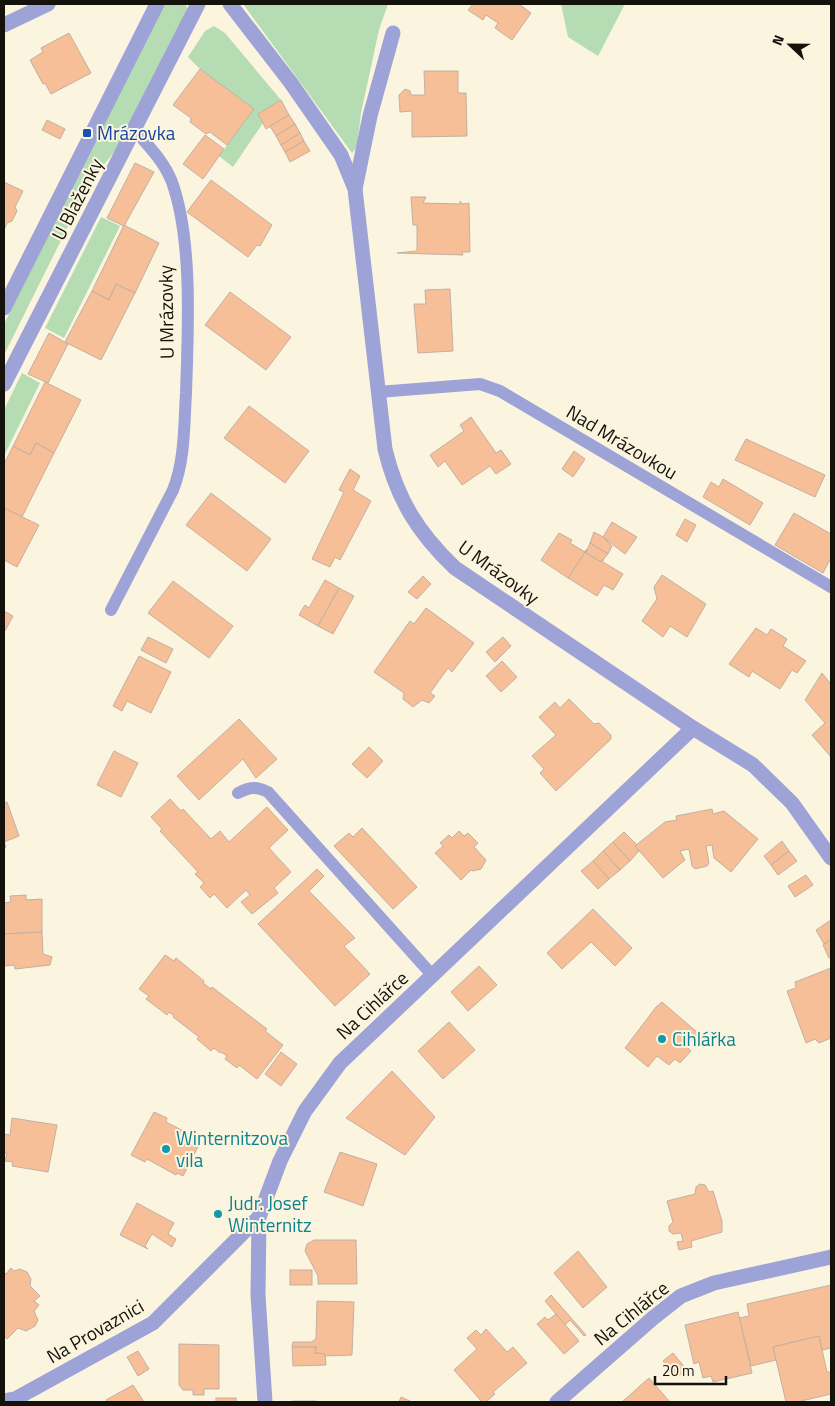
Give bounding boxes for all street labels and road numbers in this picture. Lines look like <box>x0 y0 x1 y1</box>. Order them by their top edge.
street label: U Blaženky <box>43 153 110 245</box>
street label: U Mrázovky <box>150 265 181 359</box>
street label: Nad Mrázovkou <box>561 397 683 486</box>
street label: U Mrázovky <box>453 532 546 611</box>
street label: Na Cihlářce <box>329 964 414 1046</box>
street label: Na Cihlářce <box>587 1273 675 1352</box>
street label: Na Provaznici <box>41 1291 149 1370</box>

